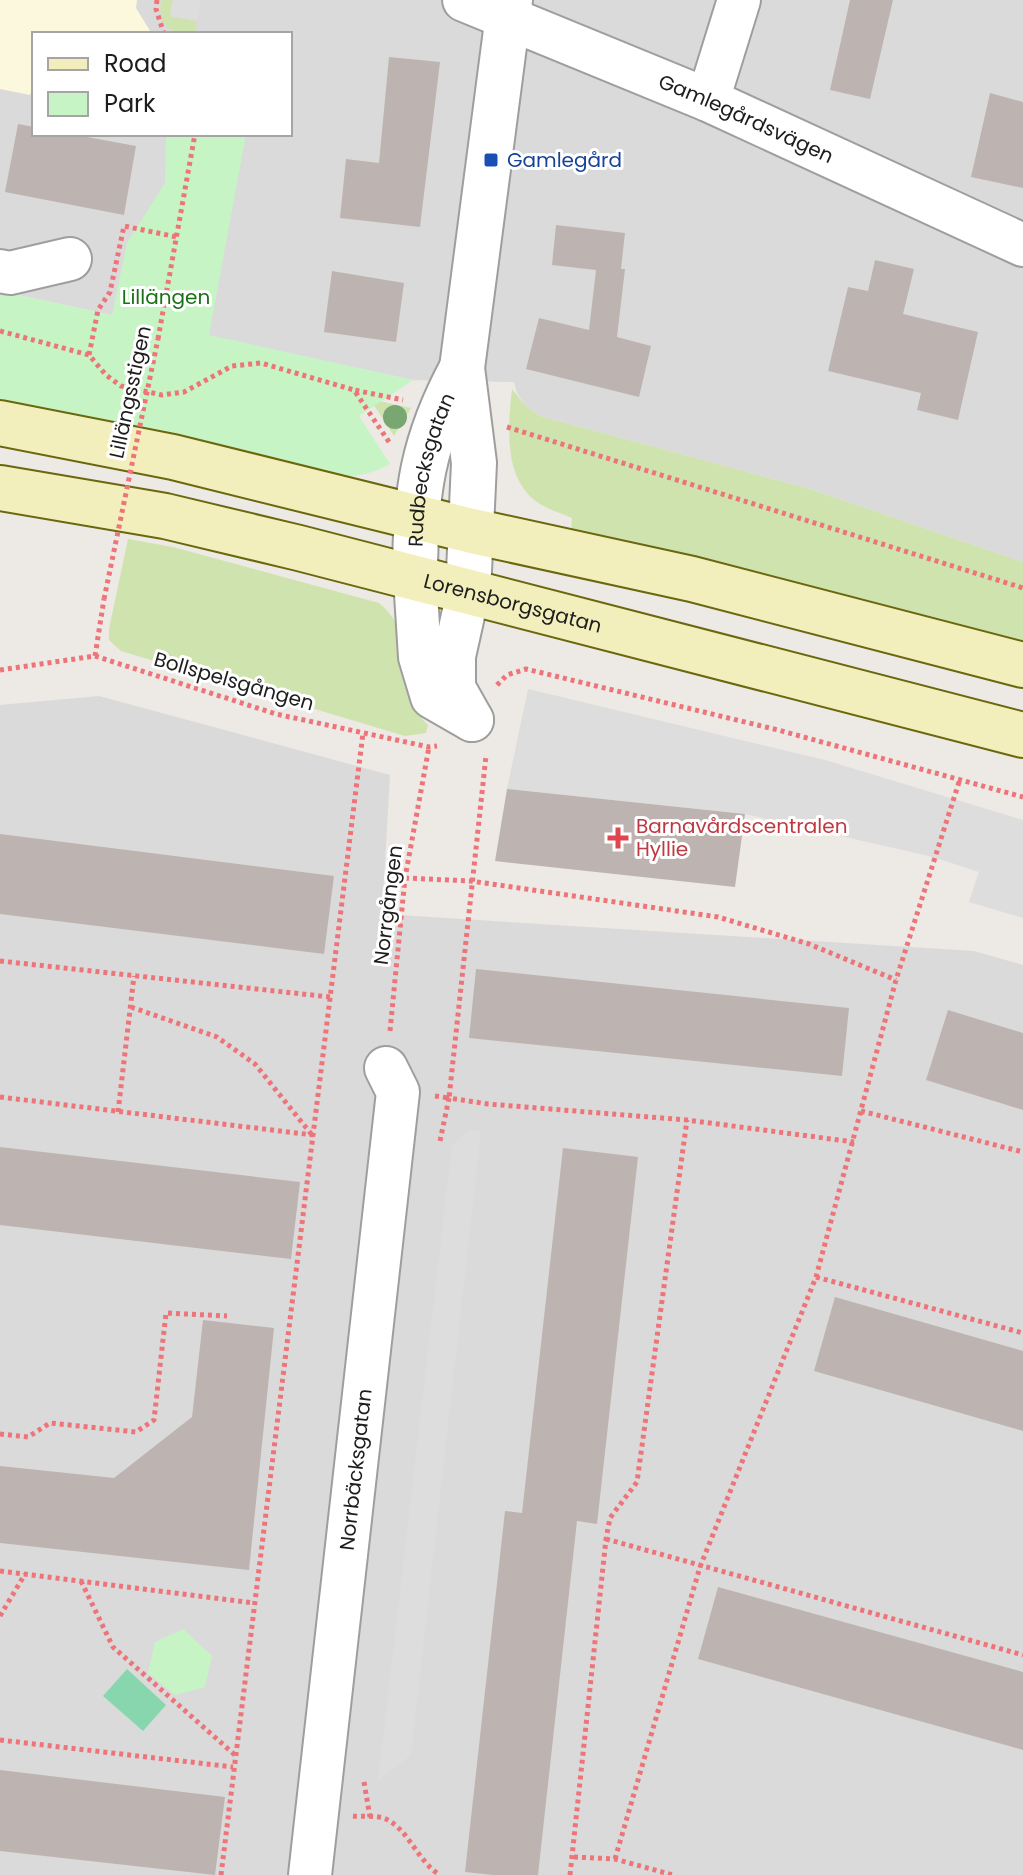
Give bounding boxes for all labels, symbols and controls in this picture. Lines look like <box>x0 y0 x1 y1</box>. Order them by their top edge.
legend <box>32 32 292 136</box>
text: Road <box>104 47 166 80</box>
street label: Gamlegårdsvägen <box>654 67 838 170</box>
text: Park <box>104 87 156 120</box>
place label: Gamlegård <box>507 146 622 174</box>
marker: Gamlegård <box>482 151 500 169</box>
park label: Lillängen <box>122 283 210 311</box>
street label: Lillängsstigen <box>102 323 158 461</box>
street label: Rudbecksgatan <box>401 388 462 547</box>
street label: Lorensborgsgatan <box>421 567 605 640</box>
street label: Bollspelsgången <box>151 645 317 717</box>
place label: Barnavårdscentralen Hyllie <box>636 812 847 863</box>
marker: Barnavårdscentralen Hyllie <box>607 827 629 849</box>
street label: Norrgången <box>367 844 409 966</box>
street label: Norrbäcksgatan <box>333 1387 379 1552</box>

